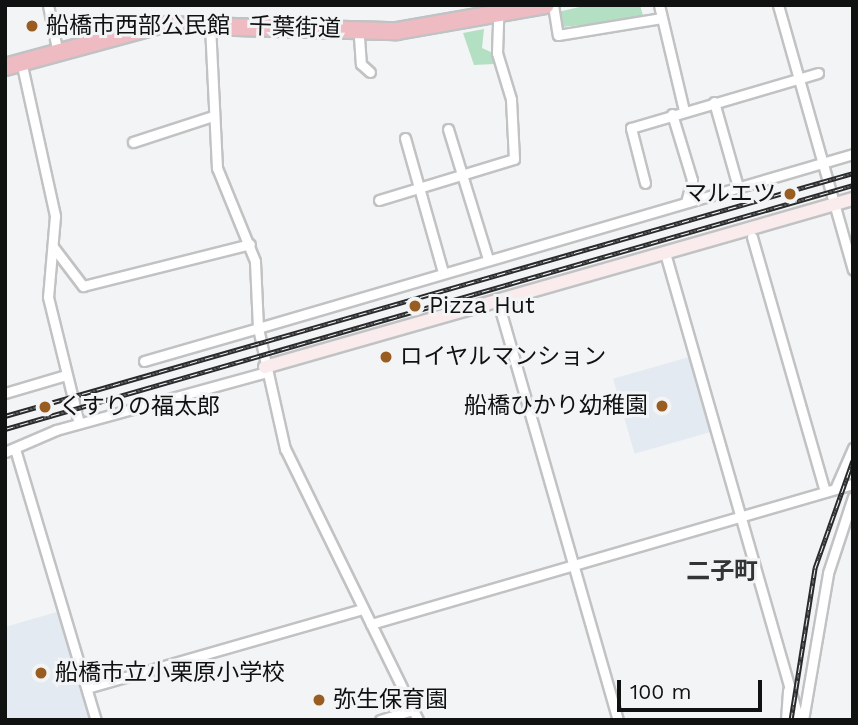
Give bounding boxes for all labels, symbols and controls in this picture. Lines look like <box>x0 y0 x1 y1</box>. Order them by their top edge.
place label: 船橋市西部公民館 <box>46 12 230 40</box>
street label: 千葉街道 <box>249 13 341 43</box>
marker: 船橋市西部公民館 <box>24 18 40 34</box>
place label: マルエツ <box>684 180 776 208</box>
marker: マルエツ <box>782 186 798 202</box>
place label: Pizza Hut <box>429 292 535 320</box>
marker: Pizza Hut <box>407 298 423 314</box>
place label: ロイヤルマンション <box>400 343 607 371</box>
marker: ロイヤルマンション <box>378 349 394 365</box>
place label: 船橋ひかり幼稚園 <box>464 392 648 420</box>
place label: くすりの福太郎 <box>59 393 220 421</box>
marker: 船橋ひかり幼稚園 <box>654 398 670 414</box>
marker: くすりの福太郎 <box>37 399 53 415</box>
district label: 二子町 <box>686 558 758 586</box>
place label: 船橋市立小栗原小学校 <box>55 659 285 687</box>
marker: 船橋市立小栗原小学校 <box>33 665 49 681</box>
scale bar <box>620 666 765 710</box>
text: 100 m <box>630 679 692 704</box>
place label: 弥生保育園 <box>333 686 448 714</box>
marker: 弥生保育園 <box>311 692 327 708</box>

